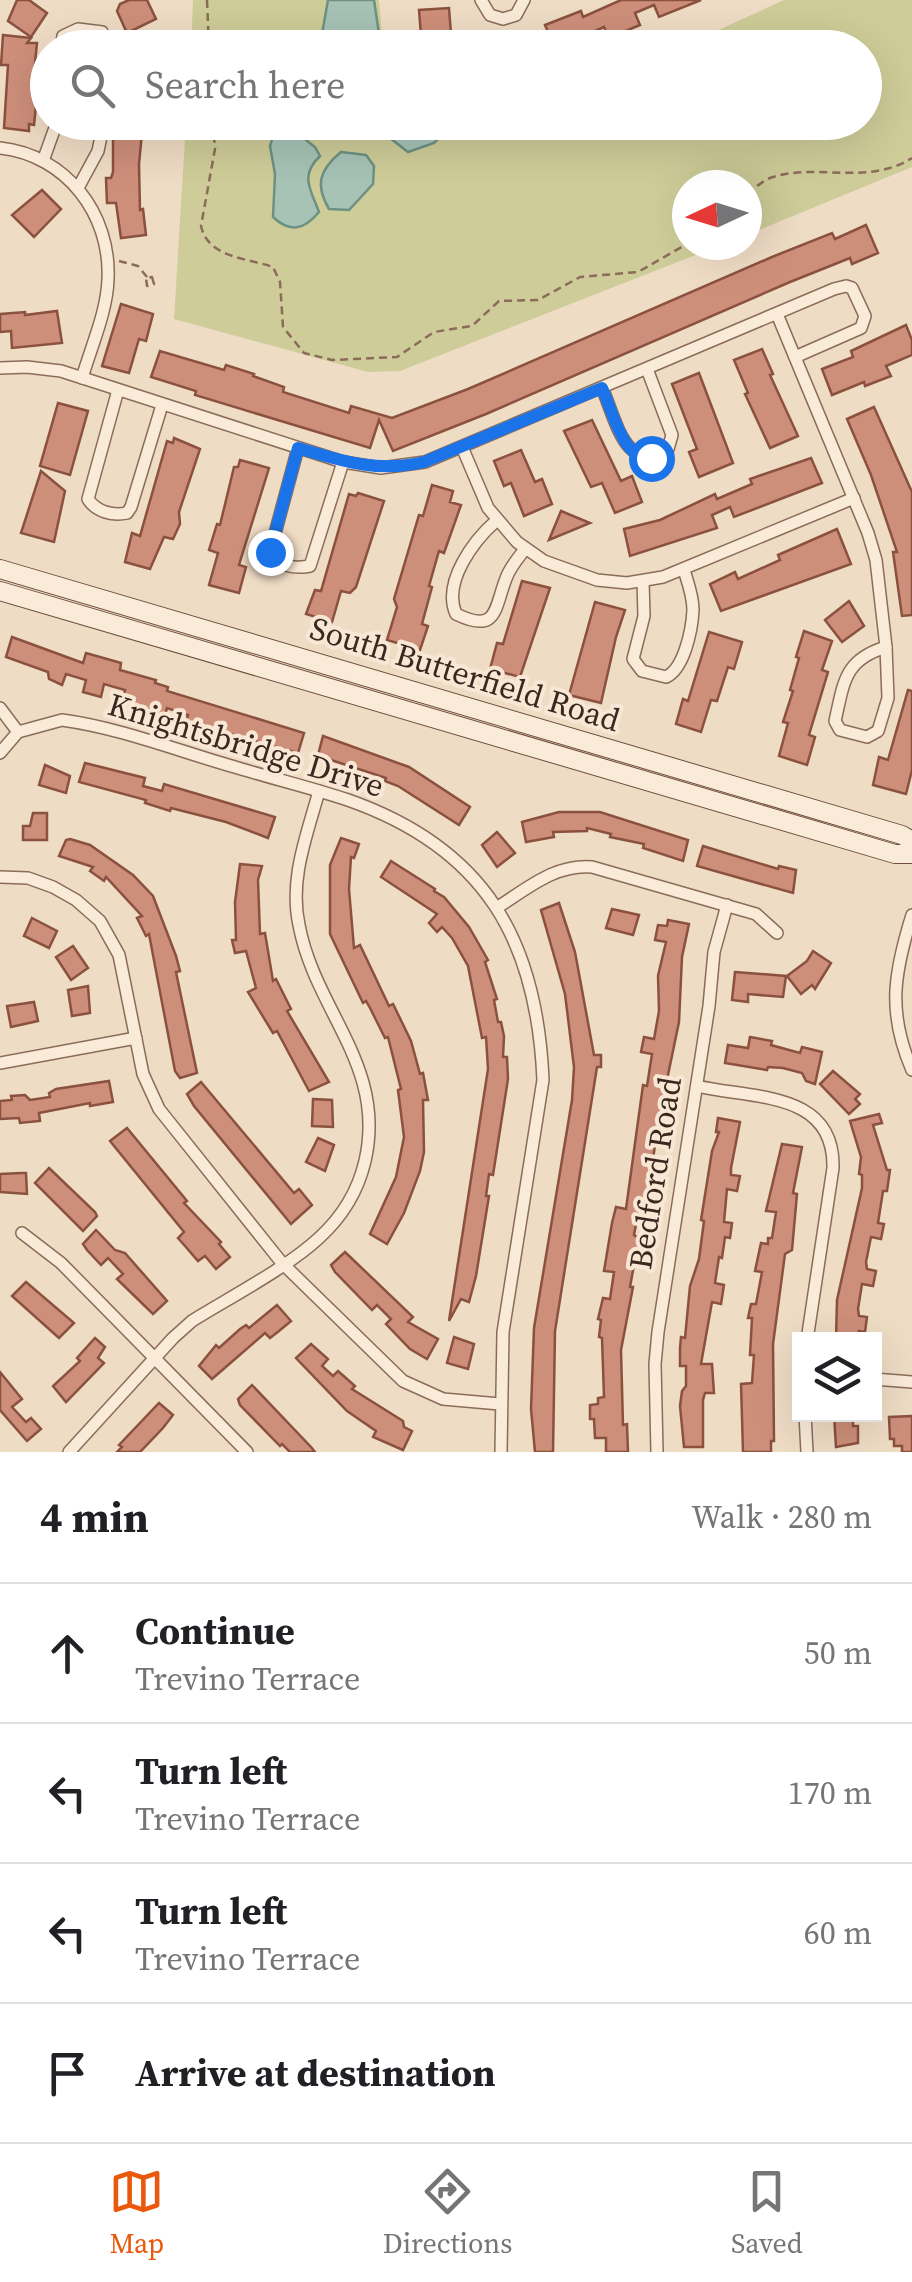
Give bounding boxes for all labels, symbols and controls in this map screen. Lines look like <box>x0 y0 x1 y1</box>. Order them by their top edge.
search box <box>30 30 882 140</box>
icon: search <box>65 58 120 113</box>
text: Search here <box>145 59 345 111</box>
north arrow <box>672 170 762 260</box>
route start <box>629 436 675 482</box>
route end <box>248 530 294 576</box>
street label: South Butterfield Road <box>305 606 625 742</box>
street label: Knightsbridge Drive <box>103 682 389 808</box>
street label: Bedford Road <box>618 1074 692 1272</box>
map controls <box>792 1332 882 1422</box>
button: layers <box>792 1332 882 1422</box>
text: 4 min <box>40 1488 149 1546</box>
text: Walk · 280 m <box>691 1495 872 1539</box>
text: Continue <box>135 1605 295 1657</box>
icon: ahead <box>40 1626 95 1681</box>
text: 50 m <box>804 1631 872 1675</box>
text: Trevino Terrace <box>135 1657 360 1701</box>
text: Turn left <box>135 1745 287 1797</box>
icon: left <box>40 1766 95 1821</box>
text: 170 m <box>788 1771 872 1815</box>
text: Trevino Terrace <box>135 1797 360 1841</box>
text: Turn left <box>135 1885 287 1937</box>
icon: left <box>40 1906 95 1961</box>
text: 60 m <box>804 1911 872 1955</box>
text: Trevino Terrace <box>135 1937 360 1981</box>
icon: arrive <box>40 2046 95 2101</box>
text: Arrive at destination <box>135 2047 496 2099</box>
tab: Map <box>109 2164 164 2262</box>
tab: Directions <box>383 2164 512 2262</box>
tab: Saved <box>731 2164 803 2262</box>

